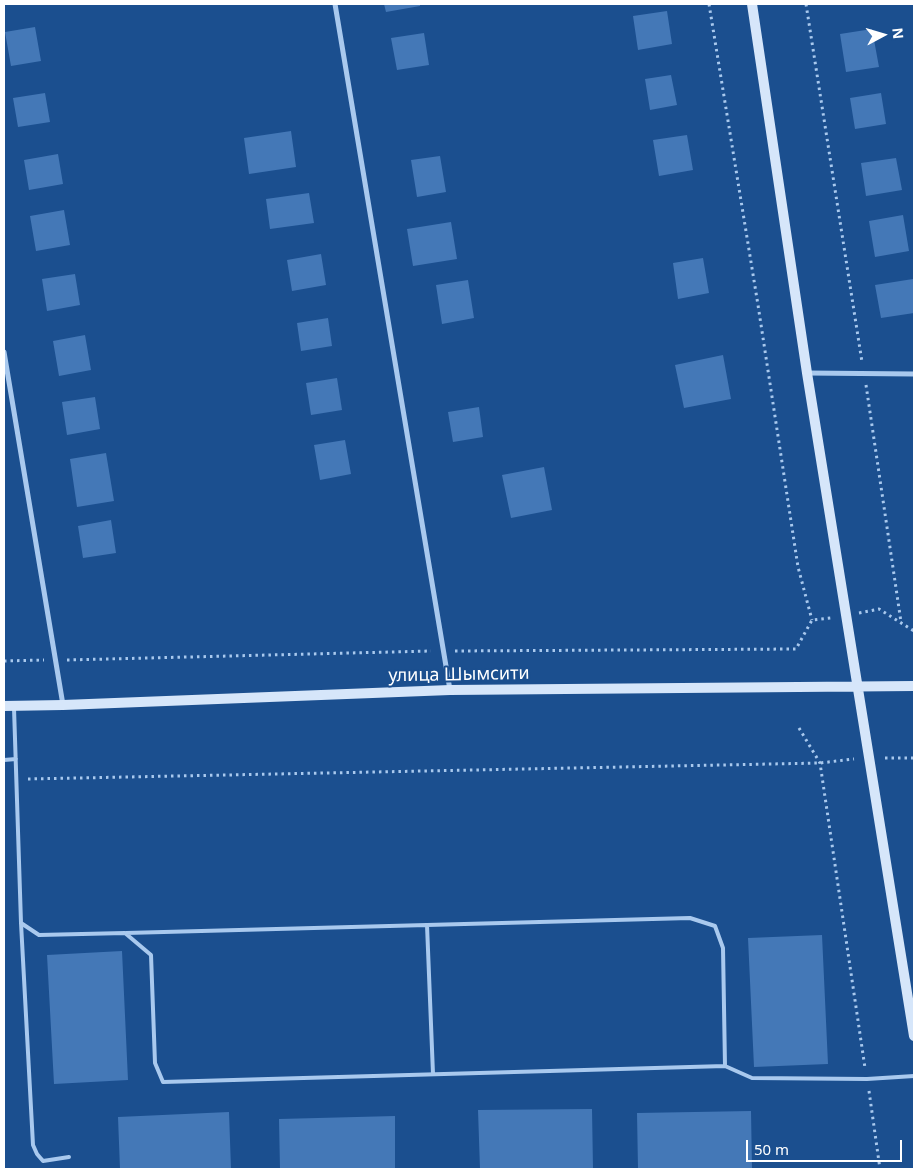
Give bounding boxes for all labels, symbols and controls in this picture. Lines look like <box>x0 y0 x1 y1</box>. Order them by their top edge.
north arrow <box>858 10 908 60</box>
text: N <box>888 27 908 40</box>
street label: улица Шымсити <box>388 663 530 687</box>
scale bar <box>748 1130 904 1162</box>
text: 50 m <box>754 1139 789 1159</box>

